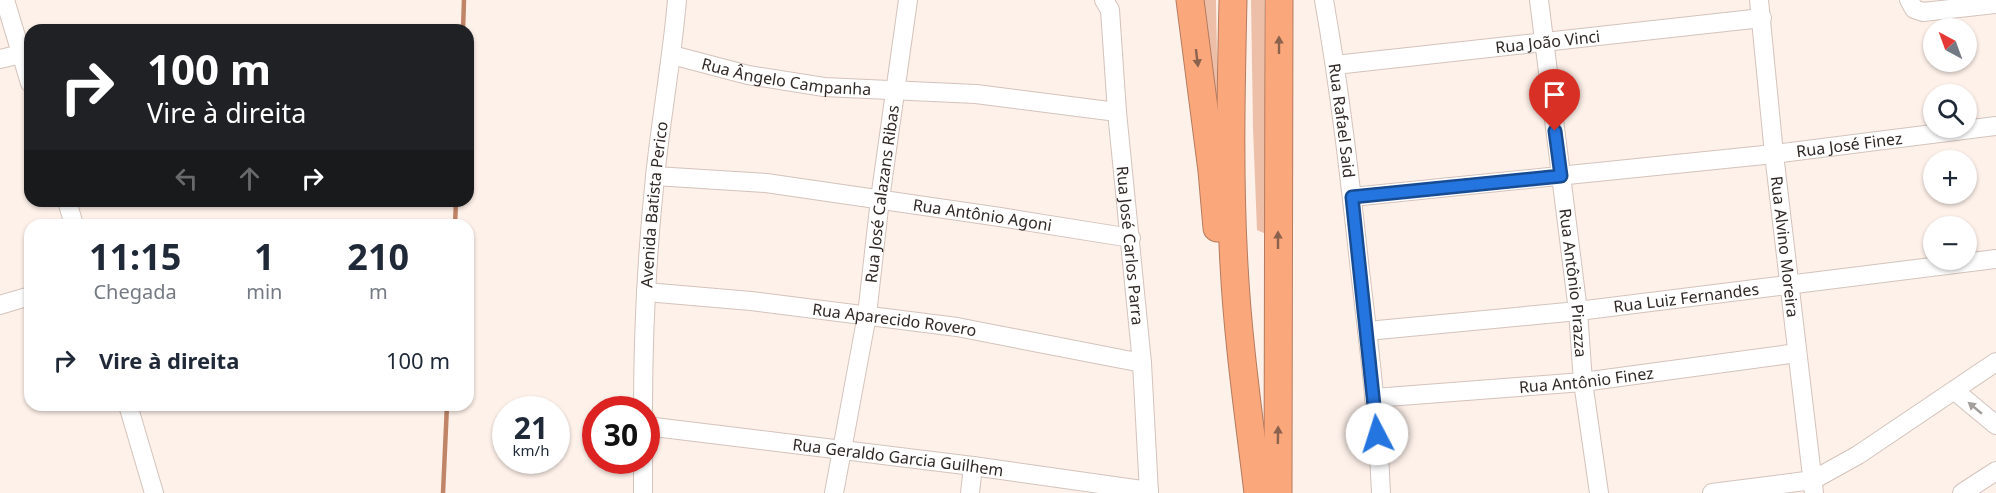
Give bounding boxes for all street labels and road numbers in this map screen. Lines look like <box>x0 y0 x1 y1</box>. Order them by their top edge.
street label: Rua João Vinci <box>1494 25 1601 58</box>
street label: Rua Ângelo Campanha <box>699 52 872 100</box>
street label: Rua Rafael Said <box>1323 62 1360 179</box>
street label: Rua José Calazans Ribas <box>860 104 904 284</box>
street label: Avenida Batista Perico <box>635 120 673 288</box>
street label: Rua José Finez <box>1795 127 1904 162</box>
street label: Rua José Carlos Parra <box>1111 165 1149 326</box>
street label: Rua Alvino Moreira <box>1766 175 1804 319</box>
street label: Rua Antônio Agoni <box>912 193 1054 236</box>
street label: Rua Antônio Pirazza <box>1554 207 1592 358</box>
street label: Rua Luiz Fernandes <box>1612 278 1760 317</box>
street label: Rua Aparecido Rovero <box>811 298 978 342</box>
street label: Rua Antônio Finez <box>1518 362 1655 398</box>
street label: Rua Geraldo Garcia Guilhem <box>791 433 1005 481</box>

